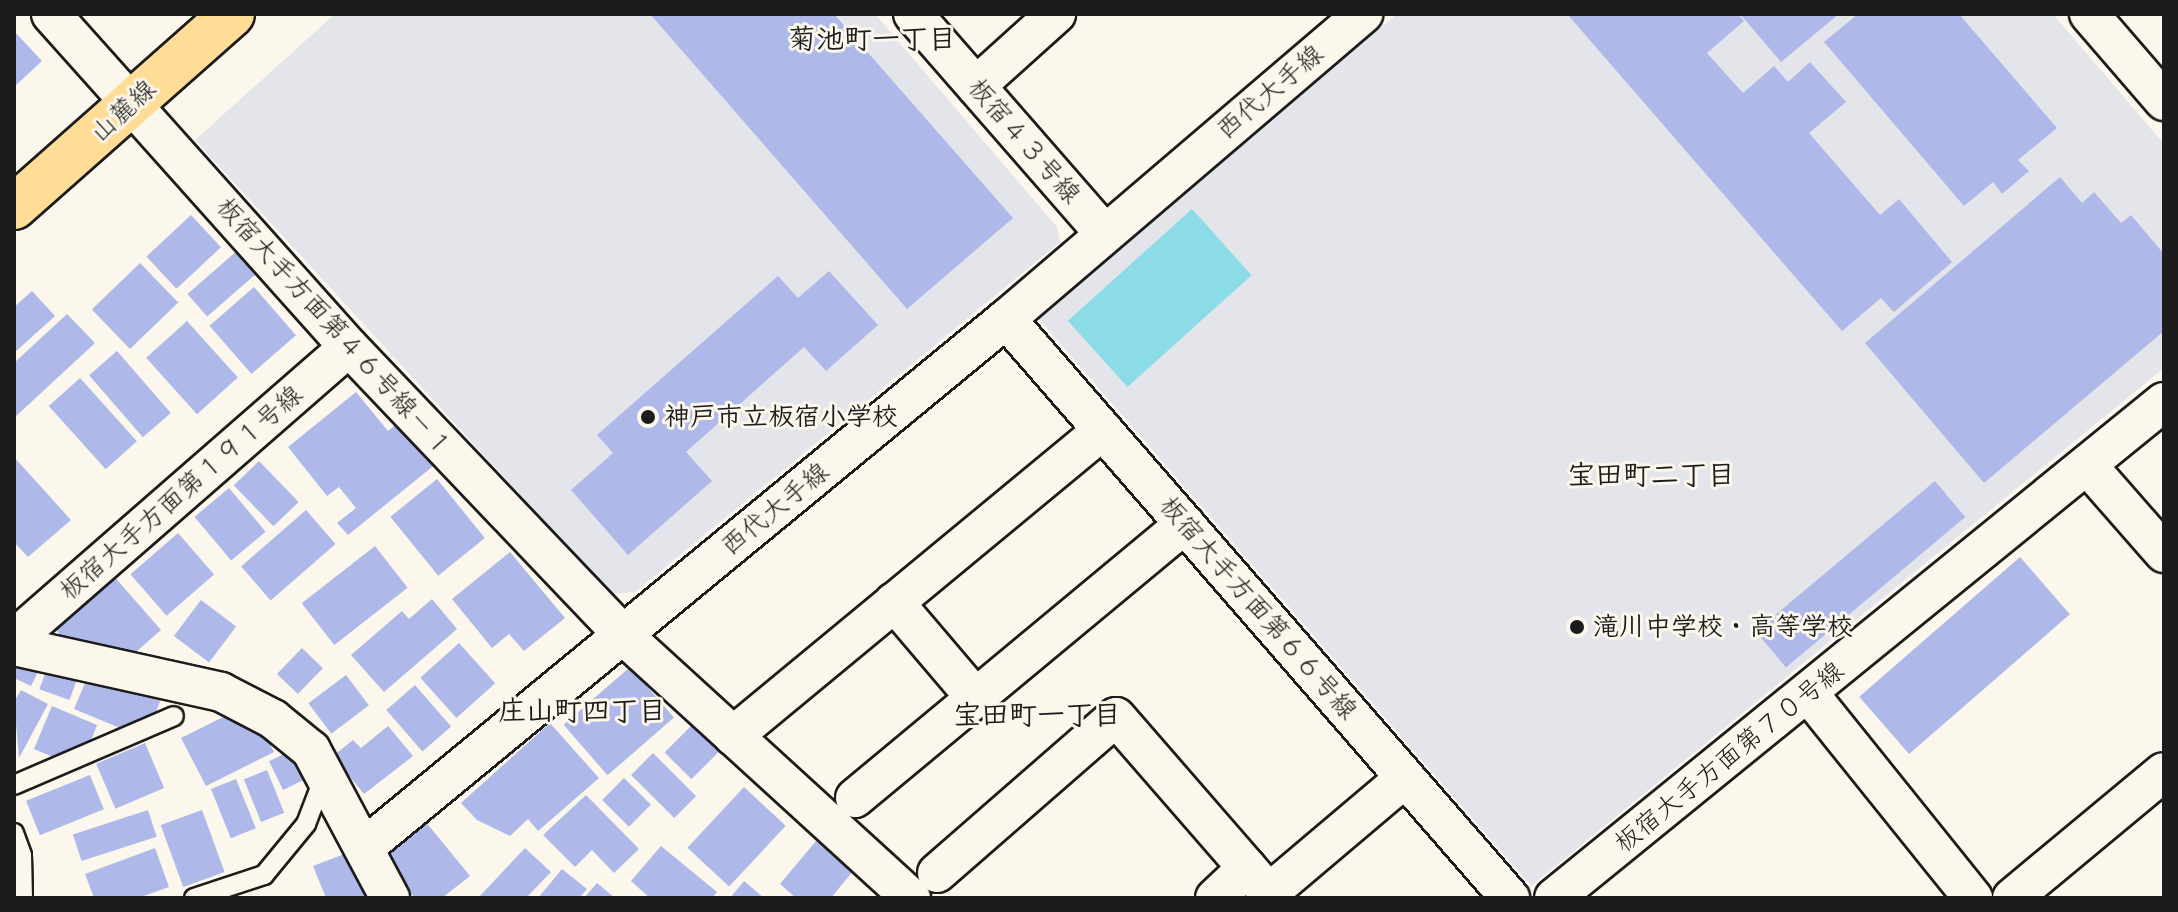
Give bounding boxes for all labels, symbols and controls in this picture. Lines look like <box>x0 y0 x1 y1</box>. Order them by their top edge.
district label: 菊池町一丁目 <box>788 22 956 56</box>
street label: 西代大手線 <box>1210 38 1330 146</box>
street label: 板宿４３号線 <box>961 72 1087 210</box>
street label: 山麓線 <box>84 73 162 149</box>
street label: 板宿大手方面第４６号線－１ <box>209 191 459 463</box>
street label: 板宿大手方面第１９１号線 <box>53 379 309 607</box>
place label: 神戸市立板宿小学校 <box>664 401 898 433</box>
marker: 神戸市立板宿小学校 <box>639 408 657 426</box>
street label: 西代大手線 <box>715 456 835 562</box>
district label: 宝田町二丁目 <box>1567 458 1735 492</box>
street label: 板宿大手方面第６６号線 <box>1152 490 1364 726</box>
place label: 滝川中学校・高等学校 <box>1593 611 1853 643</box>
marker: 滝川中学校・高等学校 <box>1568 618 1586 636</box>
street label: 板宿大手方面第７０号線 <box>1608 655 1850 859</box>
district label: 庄山町四丁目 <box>498 694 666 728</box>
district label: 宝田町一丁目 <box>953 698 1121 732</box>

